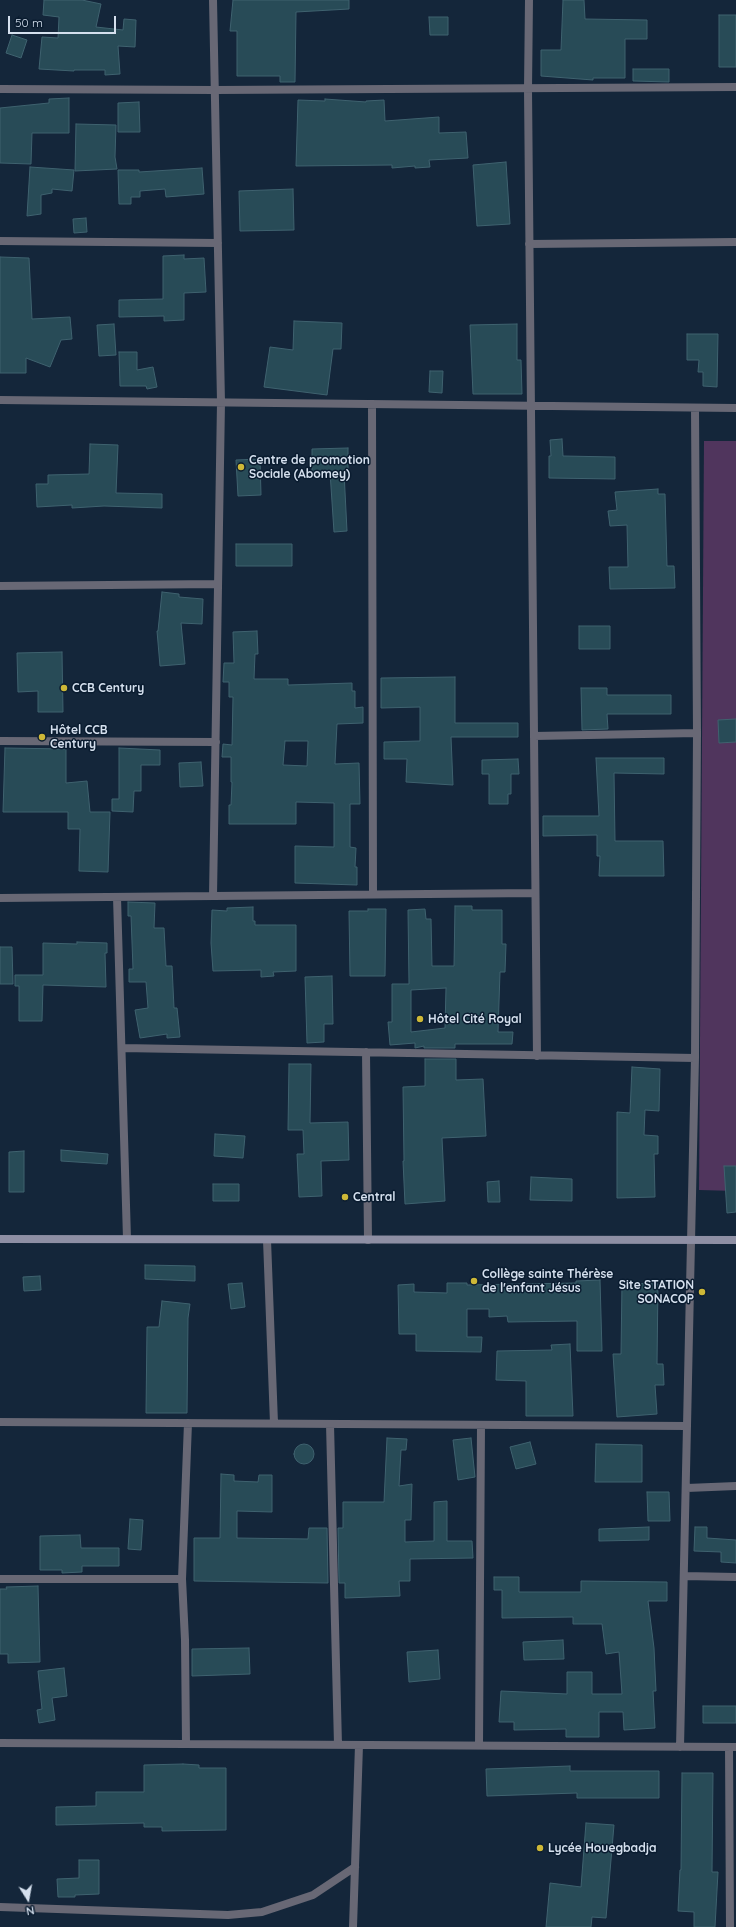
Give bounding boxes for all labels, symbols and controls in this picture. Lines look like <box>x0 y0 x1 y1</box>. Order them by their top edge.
scale bar <box>10 8 118 34</box>
text: 50 m <box>15 15 43 30</box>
place label: Centre de promotion Sociale (Abomey) <box>249 453 370 481</box>
marker: Centre de promotion Sociale (Abomey) <box>236 462 246 472</box>
place label: CCB Century <box>72 681 144 695</box>
marker: CCB Century <box>59 683 69 693</box>
place label: Hôtel CCB Century <box>50 723 108 751</box>
marker: Hôtel CCB Century <box>37 732 47 742</box>
place label: Hôtel Cité Royal <box>428 1012 522 1026</box>
marker: Hôtel Cité Royal <box>415 1014 425 1024</box>
place label: Central <box>353 1190 396 1204</box>
marker: Central <box>340 1192 350 1202</box>
place label: Collège sainte Thérèse de l'enfant Jésus <box>482 1267 613 1295</box>
marker: Collège sainte Thérèse de l'enfant Jésus <box>469 1276 479 1286</box>
place label: Site STATION SONACOP <box>619 1278 694 1306</box>
marker: Site STATION SONACOP <box>697 1287 707 1297</box>
place label: Lycée Houegbadja <box>548 1841 657 1855</box>
marker: Lycée Houegbadja <box>535 1843 545 1853</box>
north arrow <box>8 1879 48 1919</box>
text: N <box>25 1903 36 1918</box>

